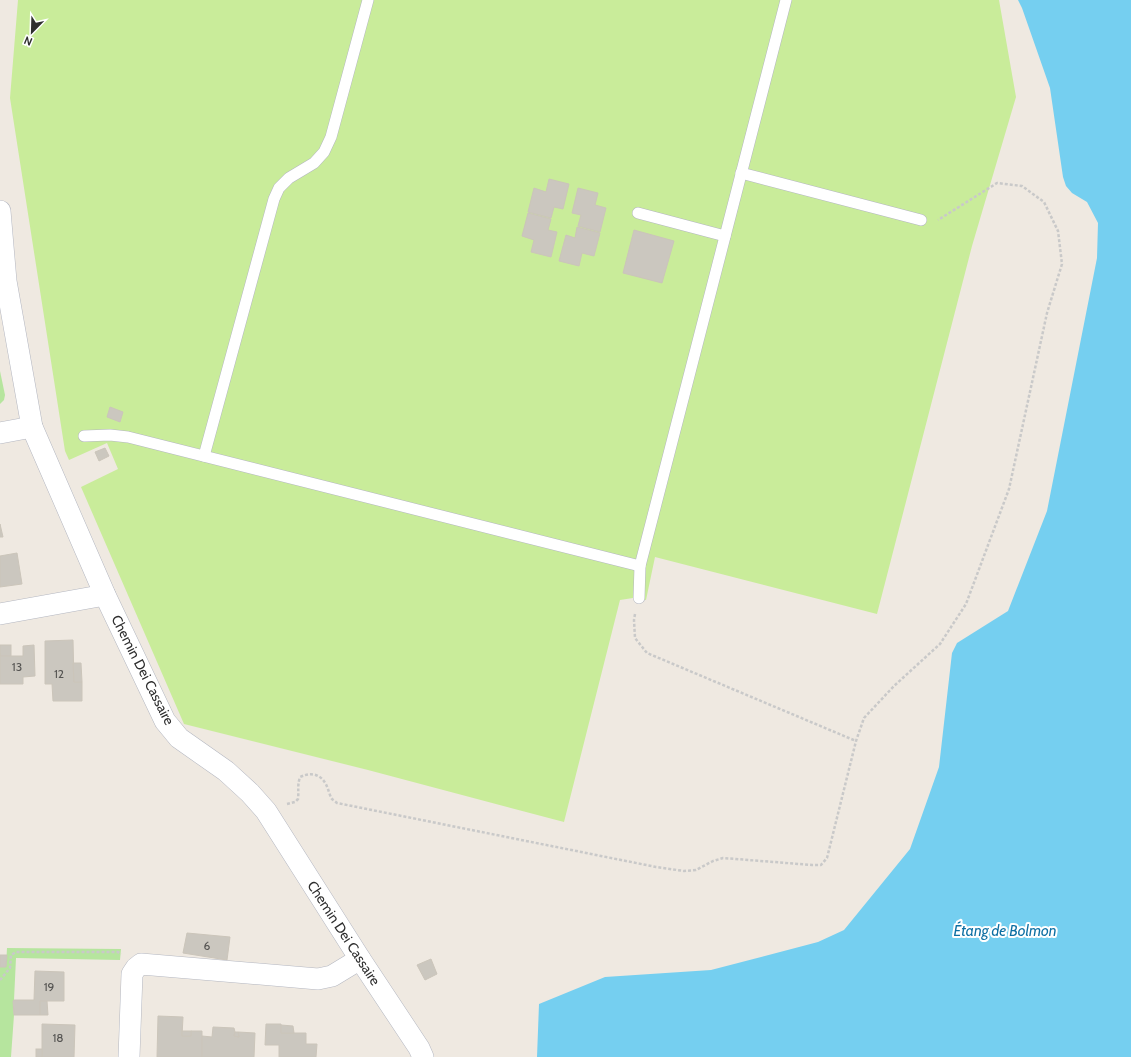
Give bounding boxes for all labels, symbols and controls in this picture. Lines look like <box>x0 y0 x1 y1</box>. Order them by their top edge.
north arrow <box>12 12 52 52</box>
text: N <box>22 33 34 49</box>
street label: Chemin Dei Cassaire <box>108 612 178 728</box>
house number: 13 <box>12 659 22 674</box>
house number: 12 <box>54 666 64 681</box>
street label: Chemin Dei Cassaire <box>303 877 385 989</box>
water label: Étang de Bolmon <box>954 920 1056 940</box>
house number: 6 <box>204 938 211 953</box>
house number: 19 <box>44 979 55 994</box>
house number: 18 <box>52 1030 64 1045</box>

